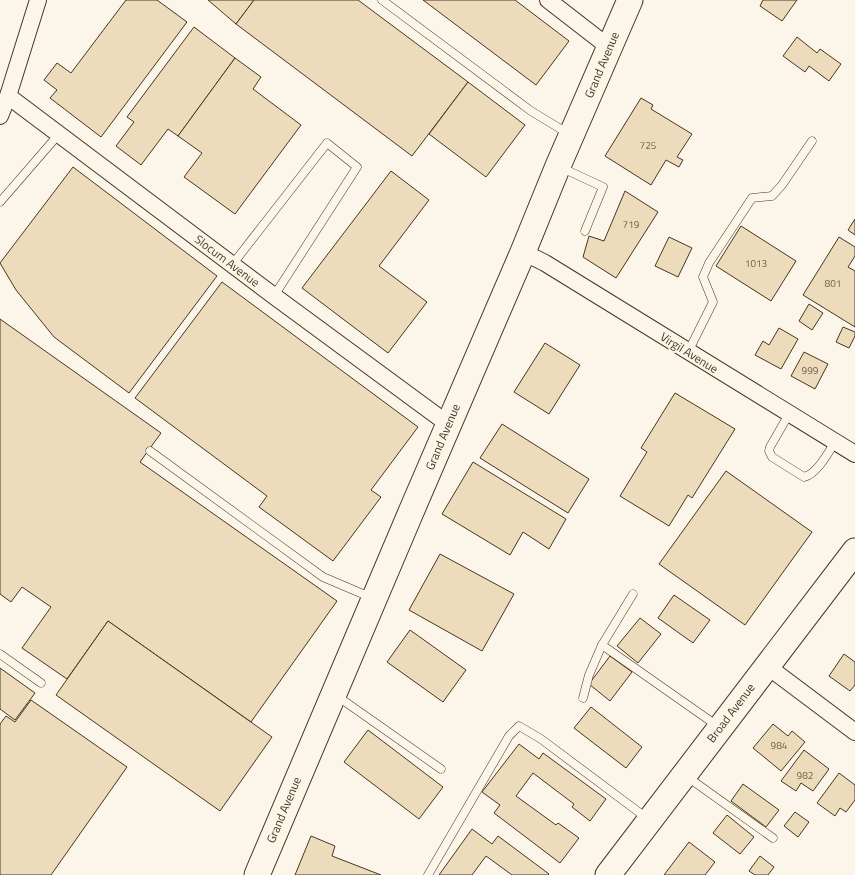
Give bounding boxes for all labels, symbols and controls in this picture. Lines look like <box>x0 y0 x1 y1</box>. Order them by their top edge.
street label: Grand Avenue <box>579 29 624 101</box>
house number: 725 <box>640 138 657 153</box>
house number: 719 <box>623 217 640 232</box>
street label: Slocum Avenue <box>191 230 264 291</box>
house number: 1013 <box>745 256 767 271</box>
house number: 801 <box>825 276 841 291</box>
street label: Virgil Avenue <box>656 327 722 378</box>
house number: 999 <box>802 363 819 378</box>
street label: Grand Avenue <box>420 401 465 473</box>
street label: Broad Avenue <box>702 679 759 746</box>
house number: 984 <box>771 738 788 753</box>
house number: 982 <box>797 768 813 783</box>
street label: Grand Avenue <box>261 774 306 846</box>

